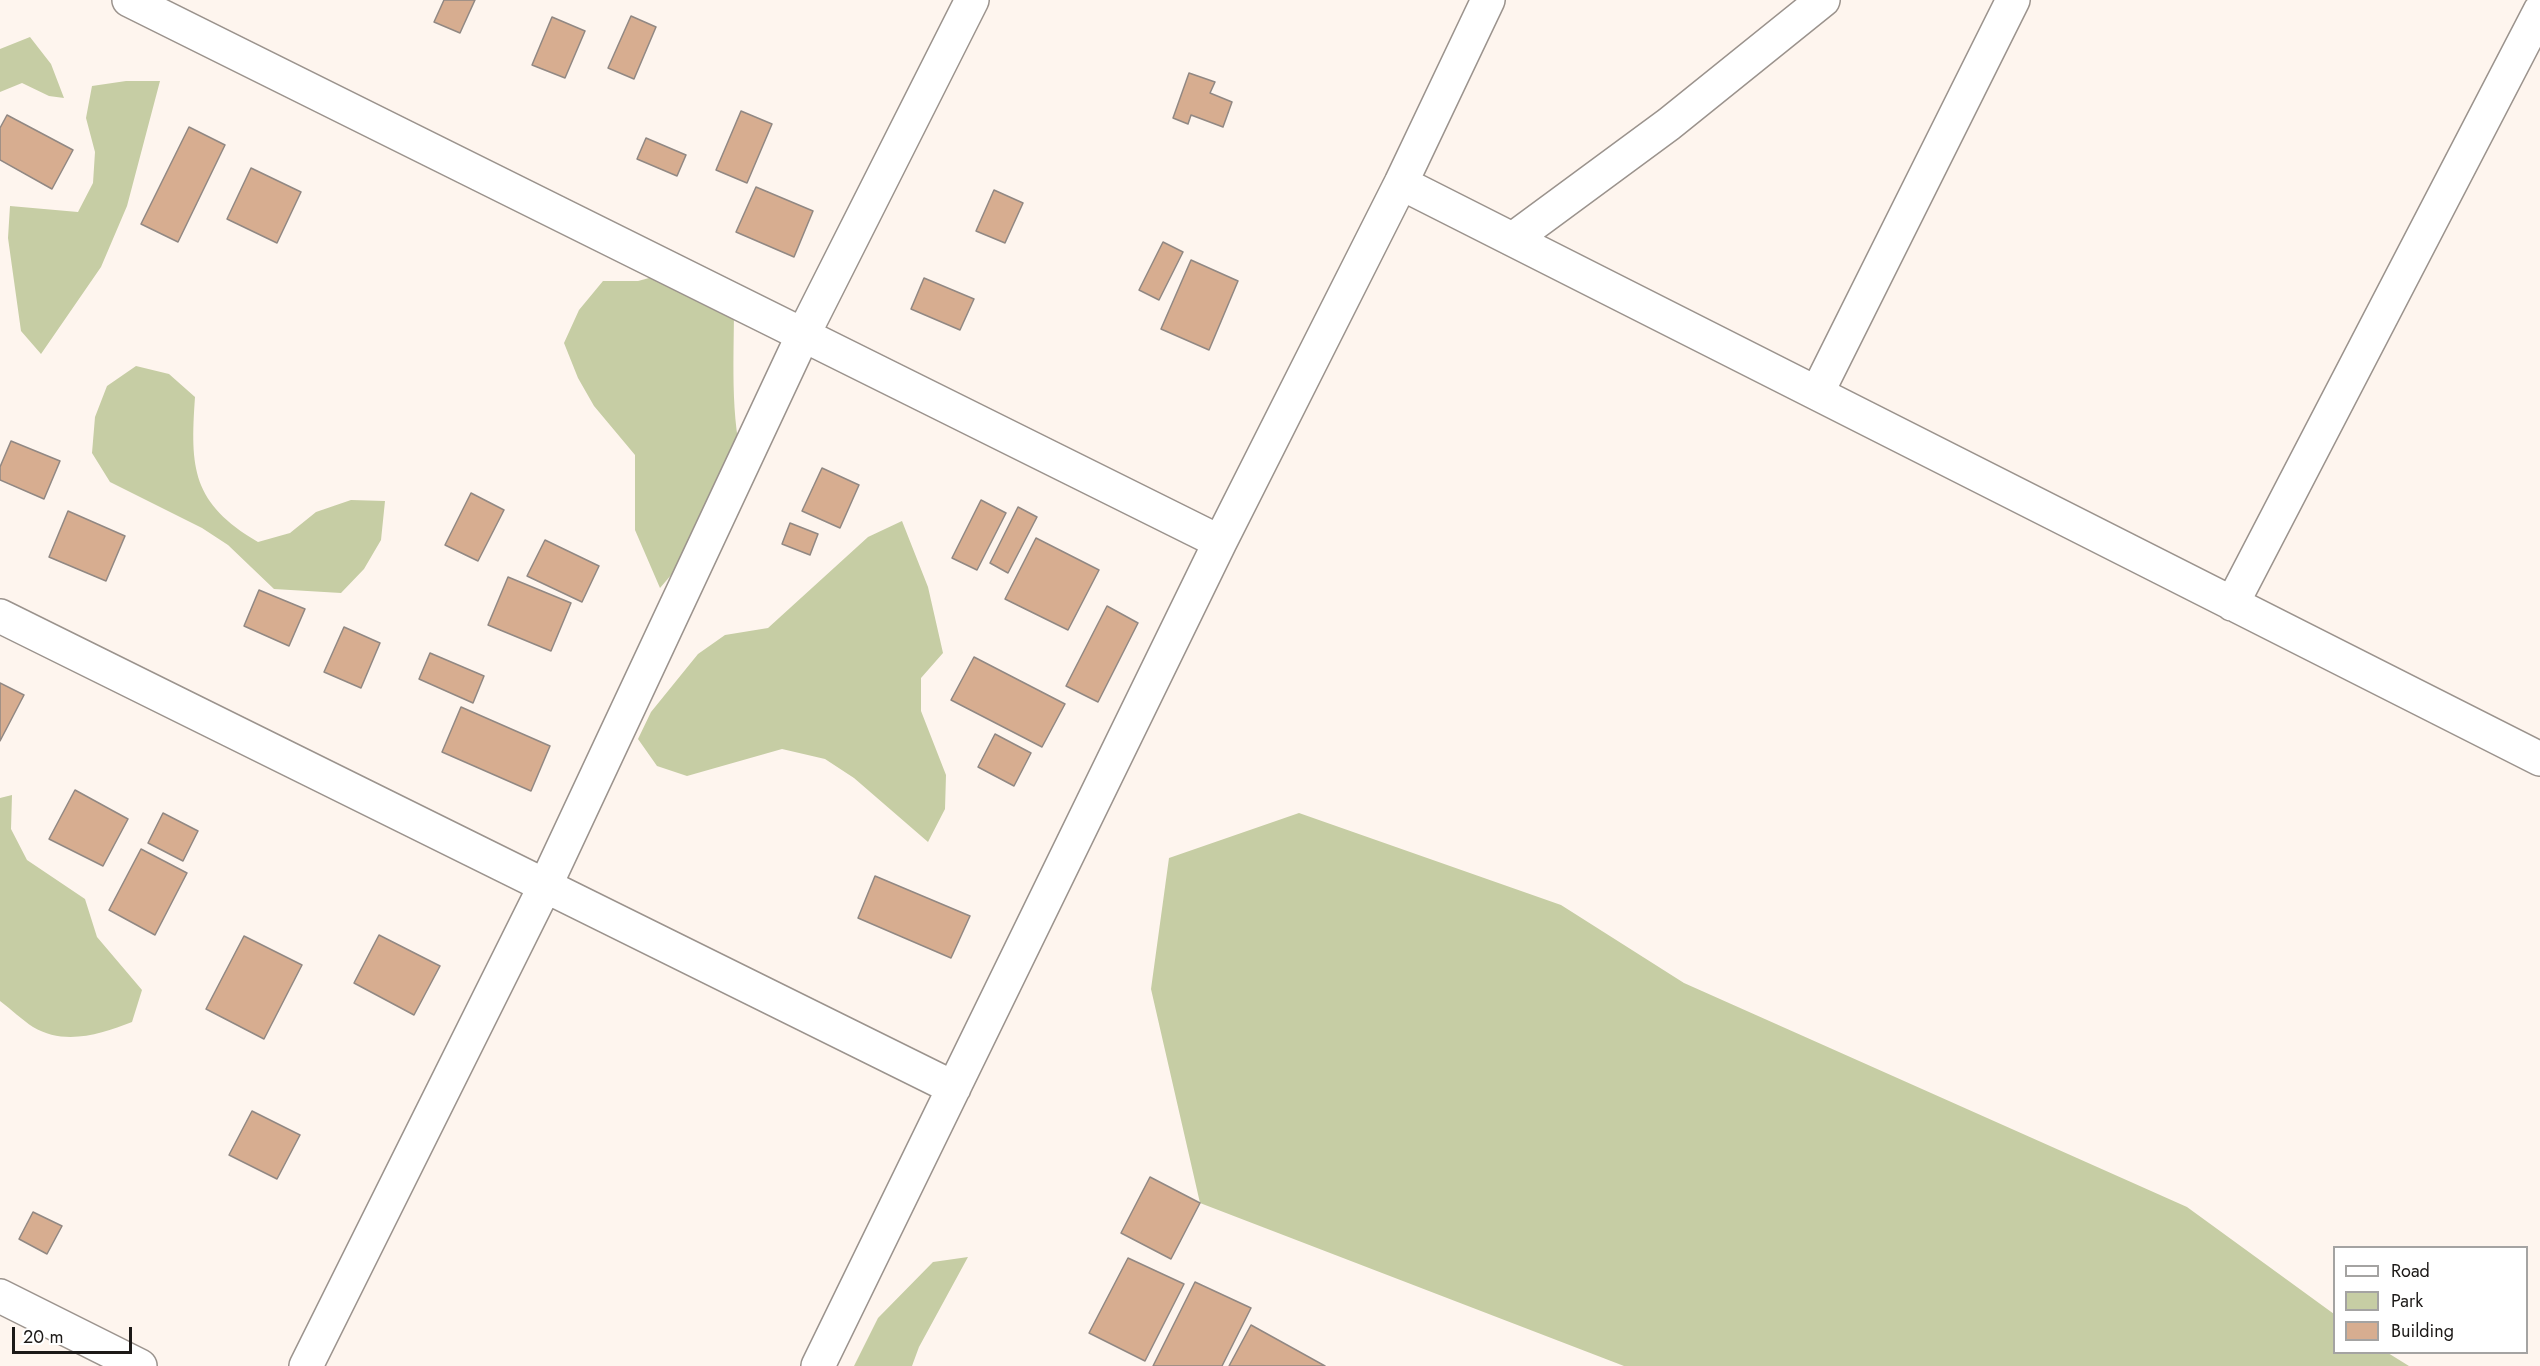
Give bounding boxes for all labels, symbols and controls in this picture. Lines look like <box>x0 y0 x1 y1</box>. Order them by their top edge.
legend <box>2333 1246 2528 1354</box>
text: Road <box>2391 1258 2430 1284</box>
text: Park <box>2391 1288 2423 1314</box>
scale bar <box>15 1315 135 1353</box>
text: Building <box>2391 1318 2454 1344</box>
text: 20 m <box>23 1324 63 1350</box>

